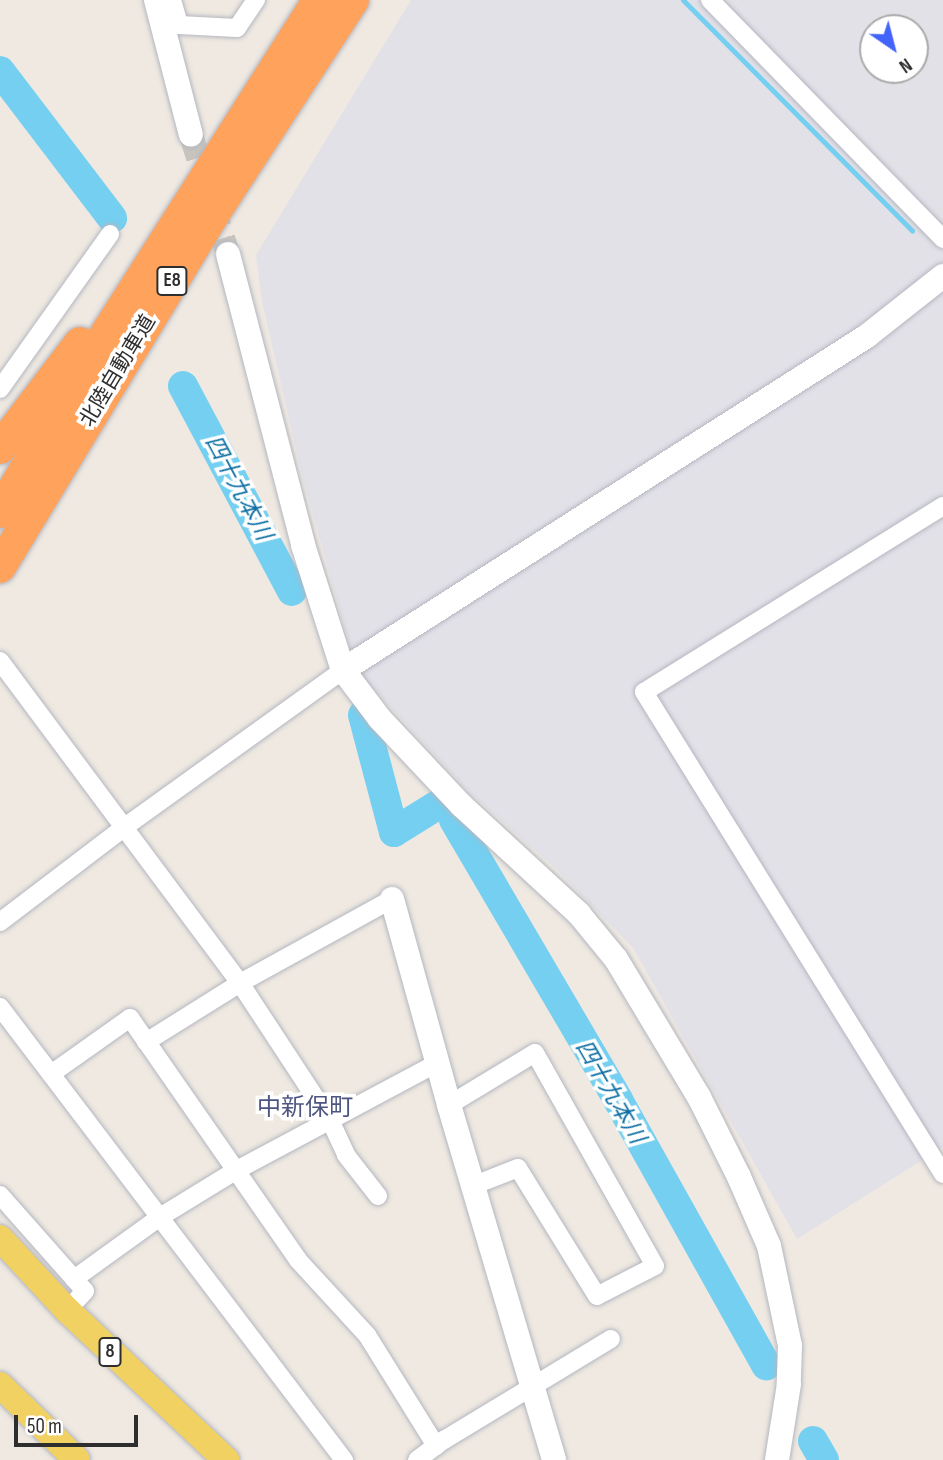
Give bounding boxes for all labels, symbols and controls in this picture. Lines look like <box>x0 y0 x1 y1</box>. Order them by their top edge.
north arrow <box>859 14 929 84</box>
text: N <box>894 53 916 77</box>
road number: E8 <box>156 266 188 296</box>
street label: 北陸自動車道 <box>75 311 161 431</box>
water label: 四十九本川 <box>199 431 277 545</box>
water label: 四十九本川 <box>569 1035 651 1149</box>
district label: 中新保町 <box>257 1094 353 1122</box>
road number: 8 <box>98 1336 122 1368</box>
scale bar <box>18 1400 142 1444</box>
text: 50 m <box>27 1414 62 1439</box>

